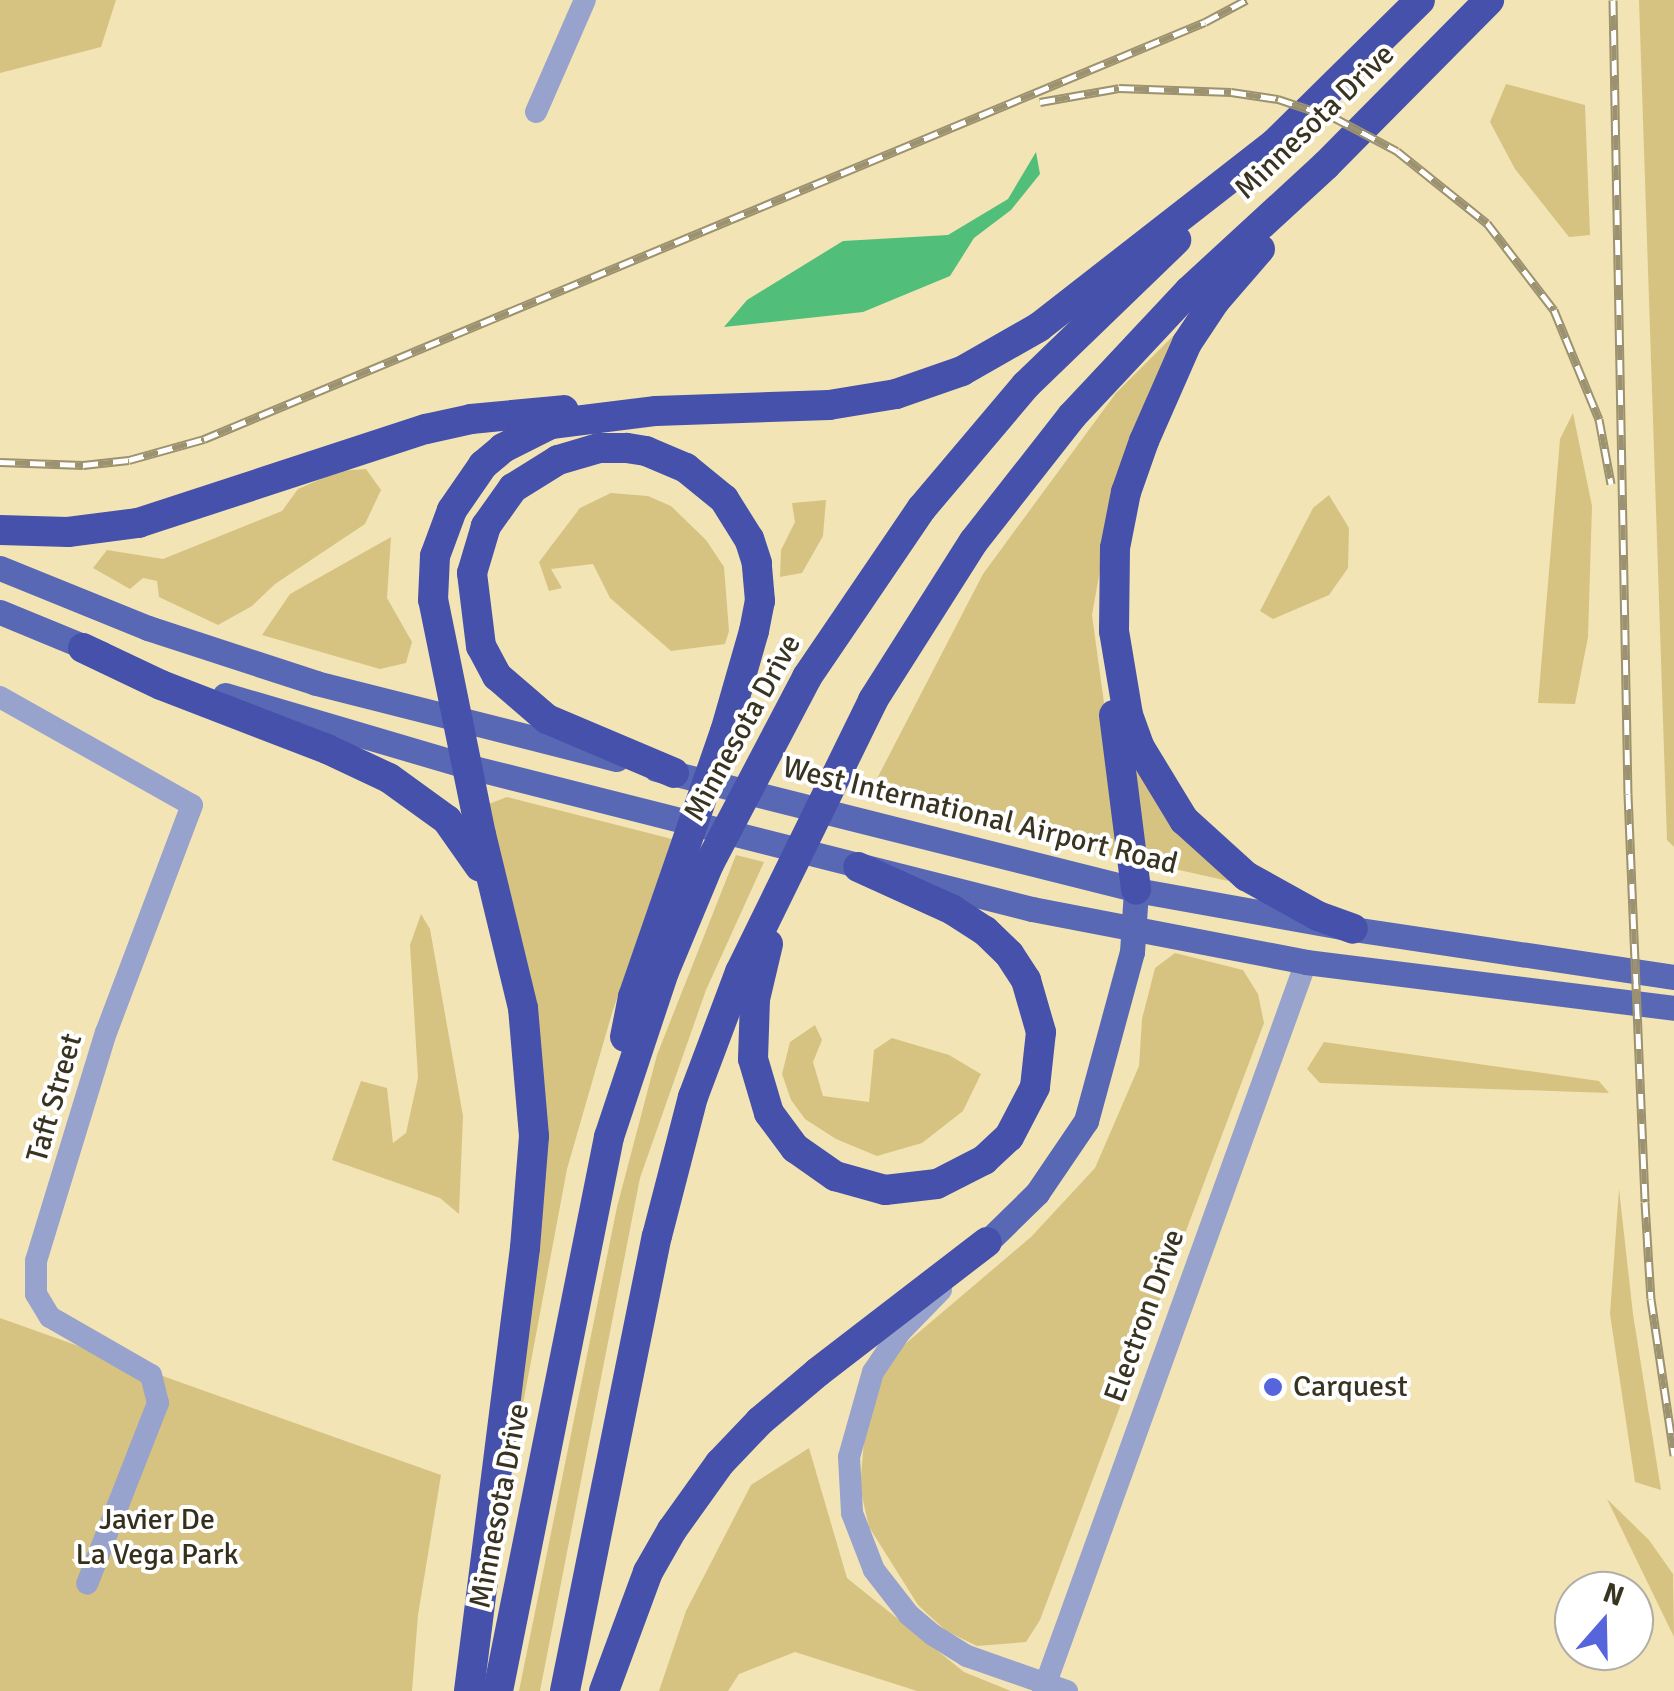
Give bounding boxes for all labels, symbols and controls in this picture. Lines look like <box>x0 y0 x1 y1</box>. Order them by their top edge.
street label: Minnesota Drive <box>1228 37 1402 207</box>
street label: Minnesota Drive <box>677 628 809 828</box>
street label: West International Airport Road <box>779 749 1181 883</box>
street label: Taft Street <box>19 1030 91 1166</box>
street label: Electron Drive <box>1097 1225 1193 1407</box>
place label: Carquest <box>1293 1369 1408 1405</box>
marker: Carquest <box>1262 1376 1284 1398</box>
street label: Minnesota Drive <box>462 1400 538 1612</box>
park label: Javier De La Vega Park <box>75 1502 239 1572</box>
north arrow <box>1554 1571 1654 1671</box>
text: N <box>1599 1575 1629 1614</box>

